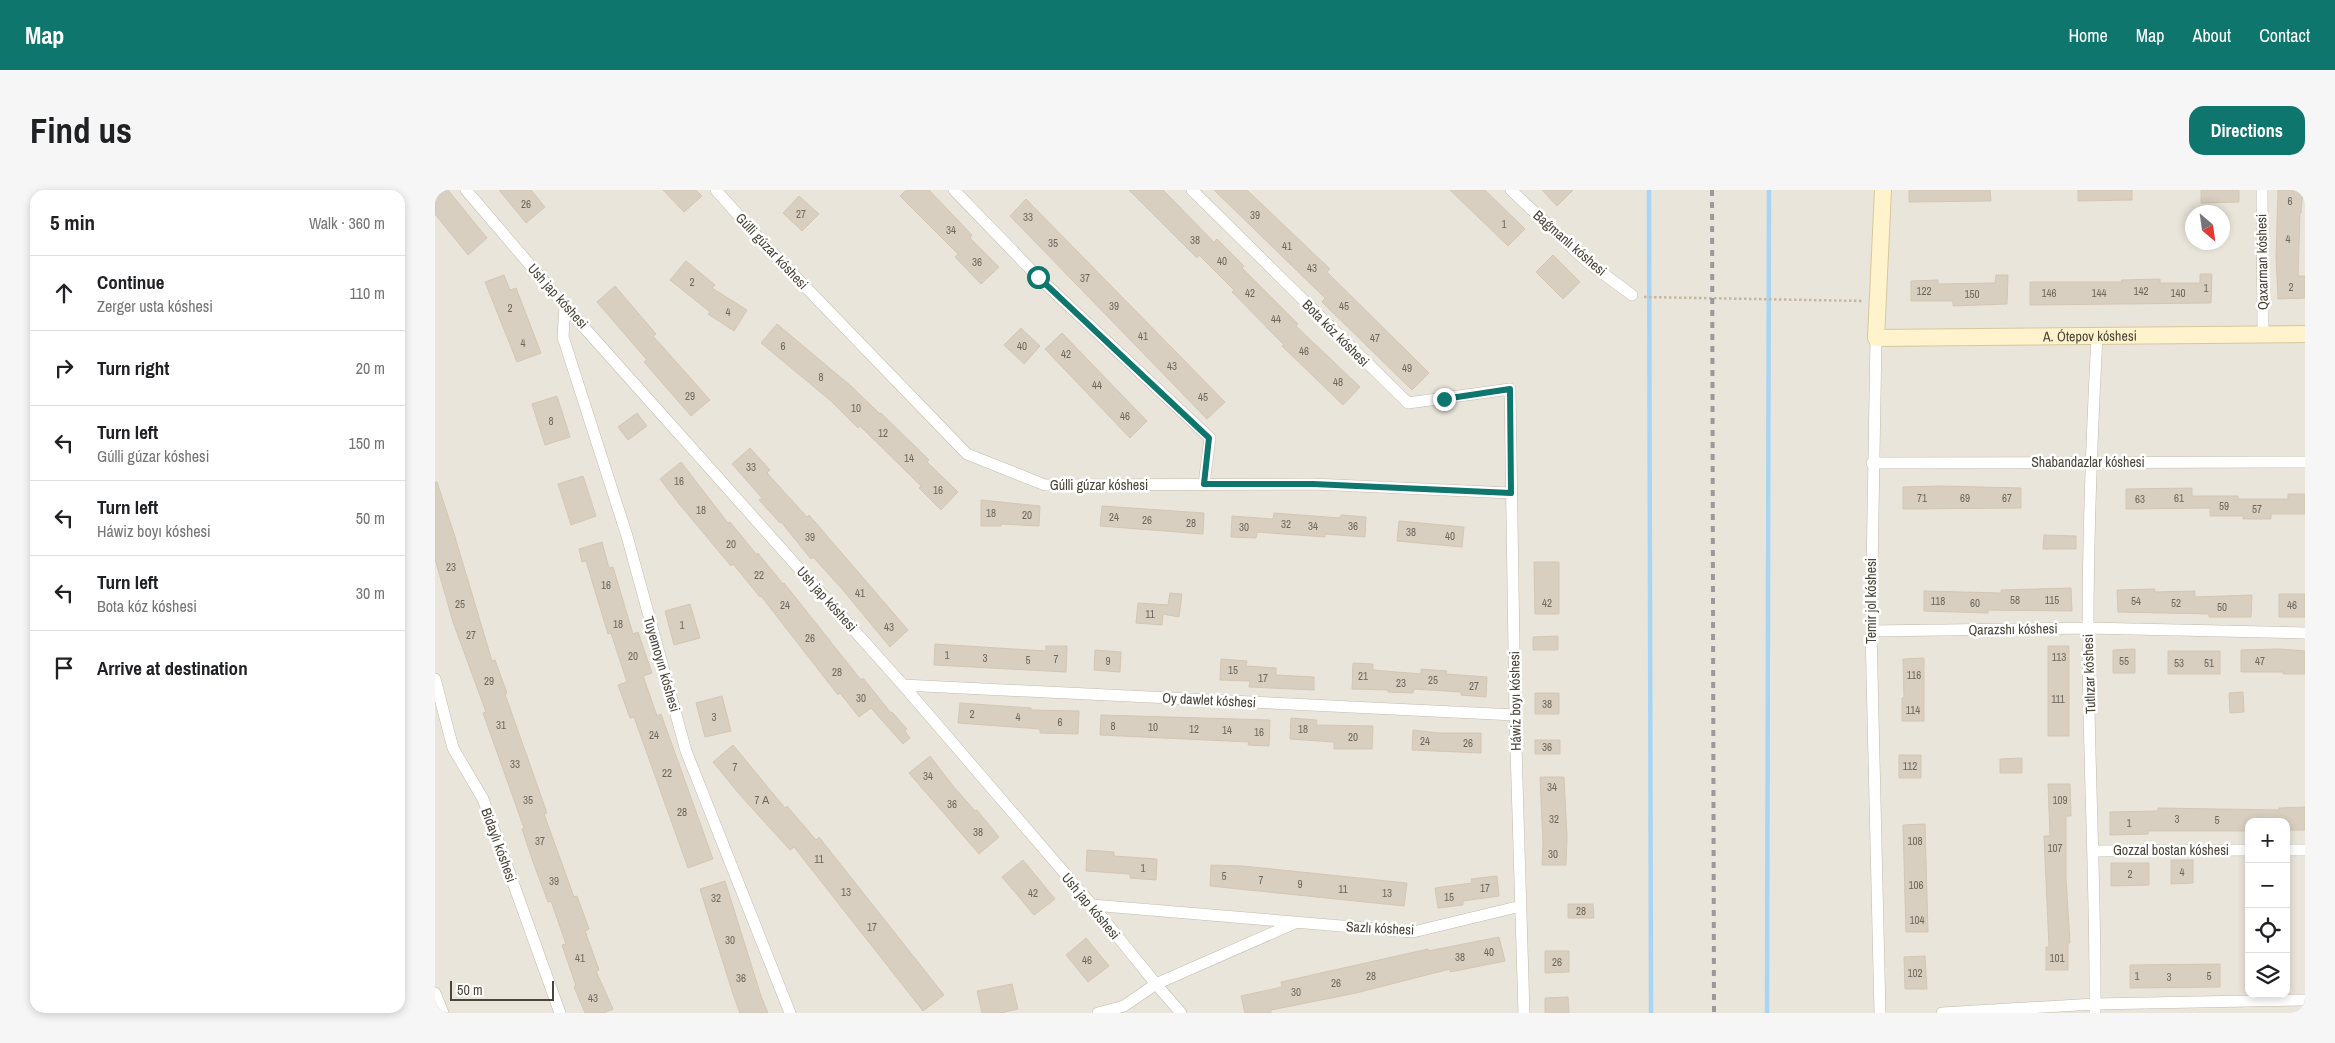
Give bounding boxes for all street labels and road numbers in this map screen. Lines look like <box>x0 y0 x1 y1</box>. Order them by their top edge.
street label: Baǵmanlı kóshesi <box>1530 206 1610 280</box>
street label: Gúlli gúzar kóshesi <box>732 209 812 293</box>
street label: Qaxarman kóshesi <box>2252 214 2272 310</box>
street label: Ush jap kóshesi <box>524 260 592 332</box>
street label: Bota kóz kóshesi <box>1299 296 1373 370</box>
street label: A. Ótepov kóshesi <box>2042 327 2137 345</box>
street label: Shabandazlar kóshesi <box>2031 453 2145 471</box>
street label: Gúlli gúzar kóshesi <box>1050 476 1148 494</box>
street label: Temir jol kóshesi <box>1862 558 1880 644</box>
street label: Ush jap kóshesi <box>793 563 861 635</box>
street label: Tuyemoyın kóshesi <box>640 614 684 714</box>
street label: Qarazshı kóshesi <box>1968 619 2058 639</box>
street label: Tutlızar kóshesi <box>2079 634 2099 714</box>
street label: Háwiz boyı kóshesi <box>1505 651 1525 751</box>
street label: Oy dawlet kóshesi <box>1162 689 1256 711</box>
street label: Bidaylı kóshesi <box>477 805 521 885</box>
street label: Gozzal bostan kóshesi <box>2113 841 2229 859</box>
street label: Ush jap kóshesi <box>1058 869 1124 943</box>
street label: Sazlı kóshesi <box>1345 917 1415 939</box>

